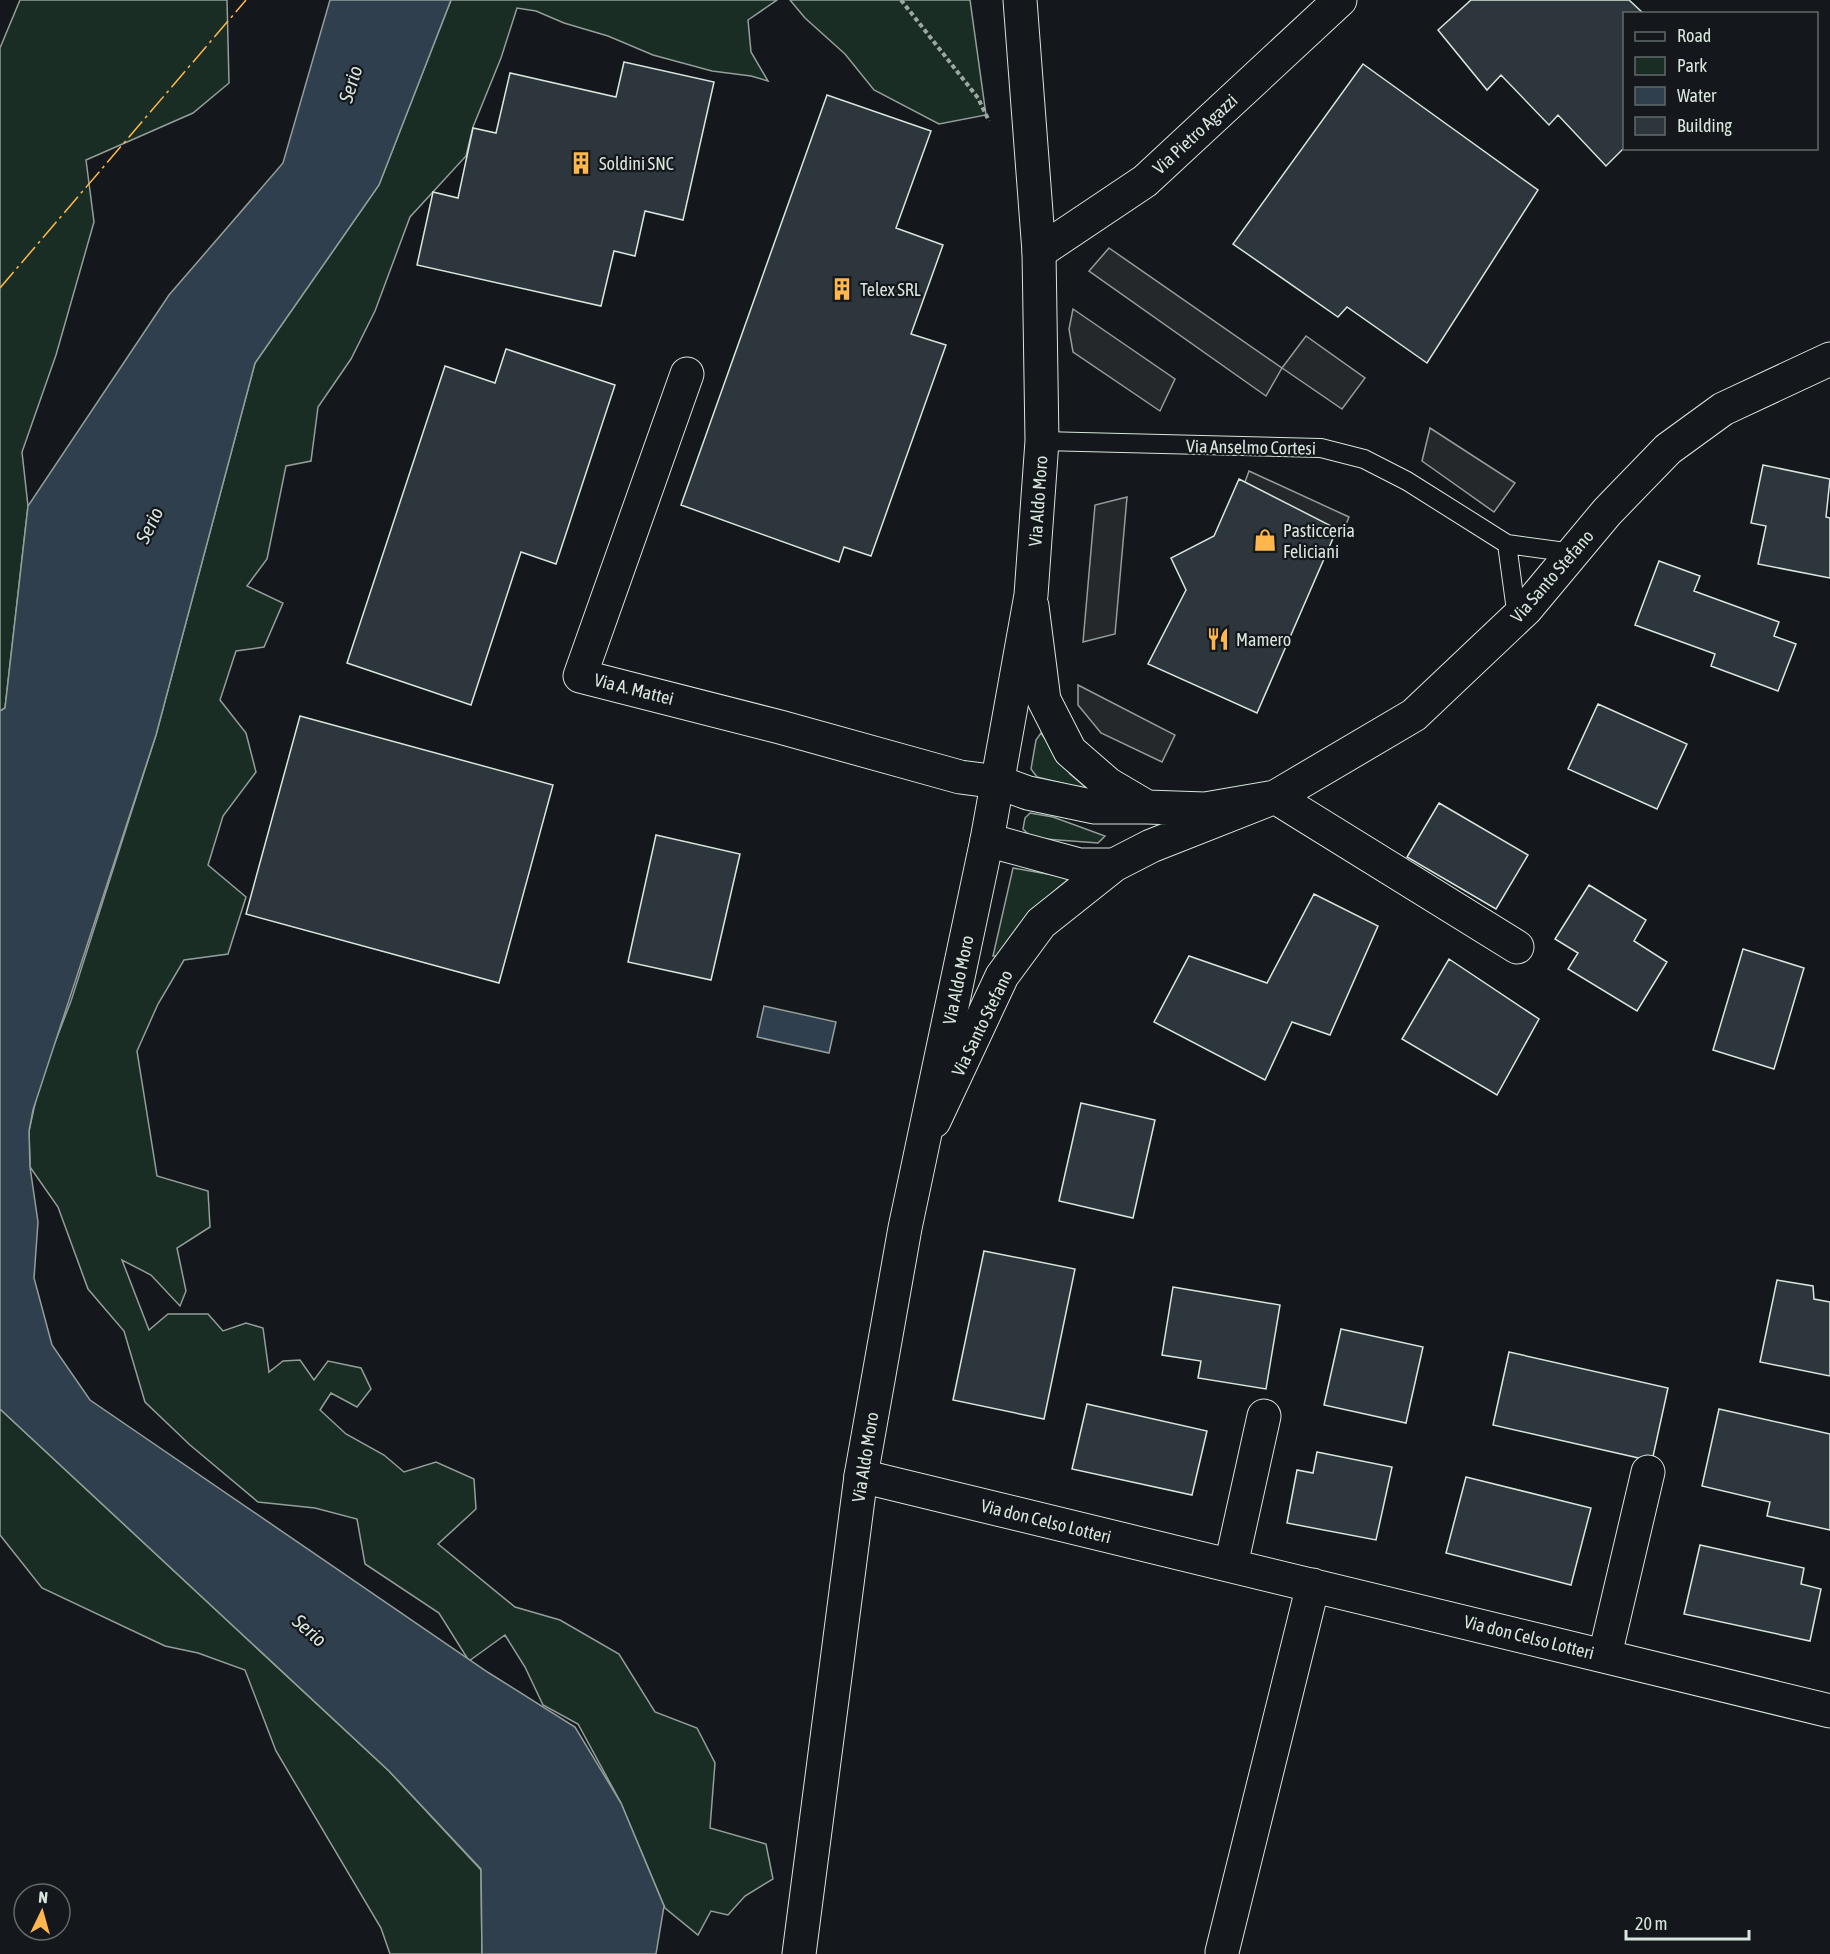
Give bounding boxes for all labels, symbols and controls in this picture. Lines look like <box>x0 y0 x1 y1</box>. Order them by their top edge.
legend <box>1623 12 1818 150</box>
text: Road <box>1677 25 1711 46</box>
text: Park <box>1677 55 1707 76</box>
water label: Serio <box>333 63 366 106</box>
text: Water <box>1677 85 1717 106</box>
street label: Via Pietro Agazzi <box>1148 90 1242 178</box>
text: Building <box>1677 115 1732 136</box>
building icon: Soldini SNC <box>568 150 594 176</box>
place label: Soldini SNC <box>599 153 674 174</box>
building icon: Telex SRL <box>829 276 855 302</box>
place label: Telex SRL <box>860 279 921 300</box>
street label: Via Anselmo Cortesi <box>1186 435 1316 459</box>
street label: Via Aldo Moro <box>1024 455 1052 547</box>
water label: Serio <box>130 503 168 548</box>
place label: Pasticceria Feliciani <box>1283 520 1355 562</box>
street label: Via Santo Stefano <box>1506 525 1598 627</box>
shop icon: Pasticceria Feliciani <box>1252 527 1278 553</box>
restaurant icon: Mamero <box>1205 626 1231 652</box>
place label: Mamero <box>1236 629 1291 650</box>
street label: Via A. Mattei <box>592 669 676 709</box>
street label: Via Aldo Moro <box>938 933 978 1027</box>
street label: Via Santo Stefano <box>947 966 1017 1080</box>
street label: Via Aldo Moro <box>848 1410 882 1504</box>
street label: Via don Celso Lotteri <box>979 1495 1113 1547</box>
water label: Serio <box>288 1608 332 1651</box>
street label: Via don Celso Lotteri <box>1462 1611 1596 1663</box>
north arrow <box>12 1882 72 1942</box>
text: N <box>38 1888 49 1906</box>
scale bar <box>1626 1903 1749 1941</box>
text: 20 m <box>1635 1913 1667 1934</box>

